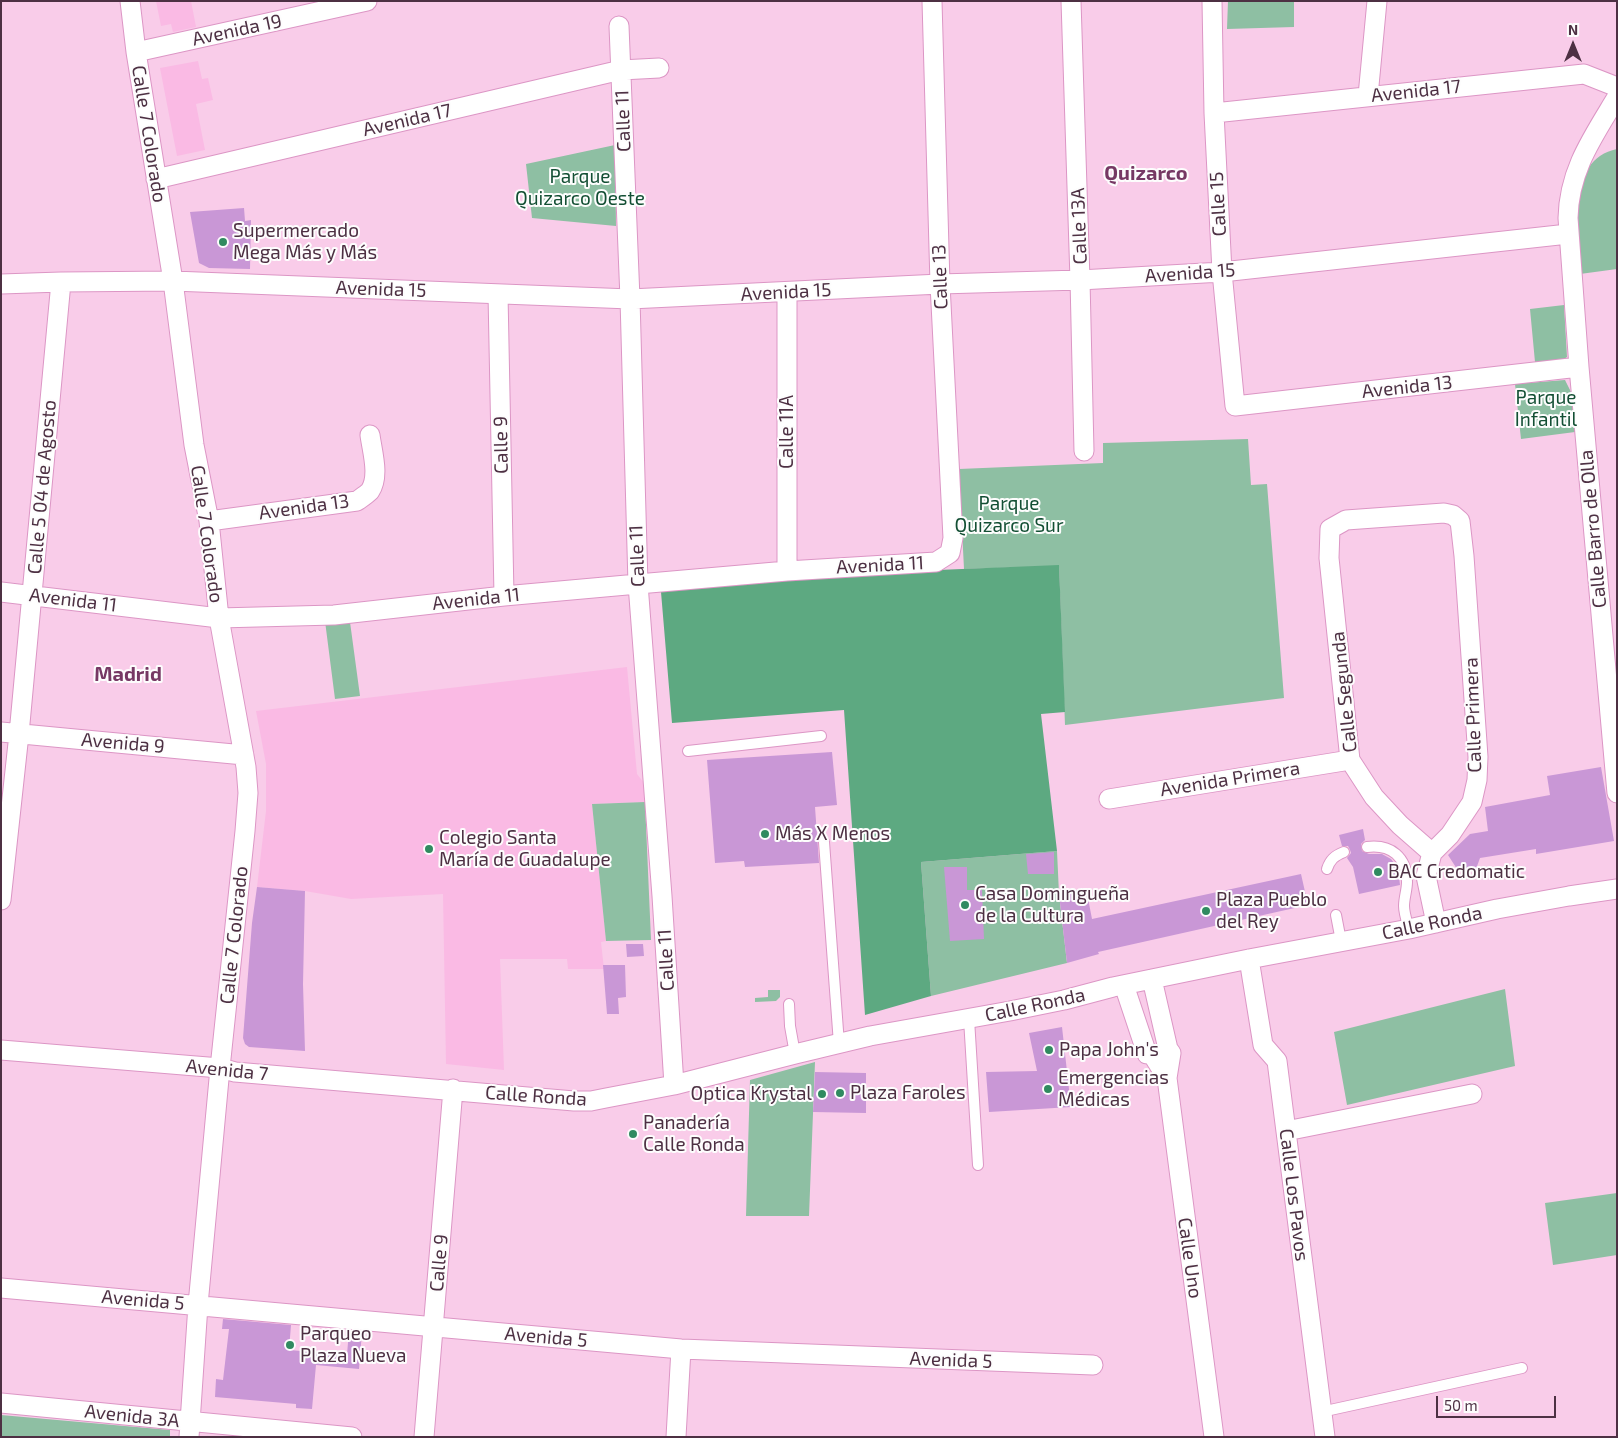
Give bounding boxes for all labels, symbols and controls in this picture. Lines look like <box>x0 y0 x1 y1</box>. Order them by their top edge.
street label: Avenida 19 <box>190 9 284 51</box>
north arrow <box>1548 20 1598 70</box>
text: N <box>1568 21 1578 38</box>
street label: Calle 7 Colorado <box>127 64 171 204</box>
street label: Avenida 17 <box>1370 75 1462 107</box>
street label: Calle 11 <box>611 90 635 152</box>
street label: Avenida 17 <box>360 99 454 141</box>
district label: Quizarco <box>1104 161 1188 185</box>
park label: Parque Quizarco Oeste <box>515 166 645 210</box>
street label: Calle 15 <box>1205 171 1231 237</box>
street label: Calle 13A <box>1066 187 1092 265</box>
place label: Supermercado Mega Más y Más <box>233 220 377 264</box>
marker: Supermercado Mega Más y Más <box>217 236 229 248</box>
street label: Calle 13 <box>927 244 953 310</box>
street label: Avenida 15 <box>1144 258 1236 288</box>
street label: Avenida 15 <box>335 276 427 302</box>
street label: Avenida 15 <box>740 278 832 306</box>
street label: Avenida 13 <box>1361 371 1453 403</box>
park label: Parque Infantil <box>1515 387 1577 431</box>
street label: Calle 11A <box>776 395 798 469</box>
street label: Calle 5 04 de Agosto <box>23 399 61 575</box>
street label: Calle 9 <box>489 416 513 474</box>
street label: Calle Barro de Olla <box>1575 449 1611 609</box>
street label: Calle 7 Colorado <box>186 464 228 604</box>
street label: Avenida 13 <box>257 489 351 525</box>
park label: Parque Quizarco Sur <box>954 493 1064 537</box>
street label: Calle 11 <box>625 525 649 587</box>
street label: Avenida 11 <box>835 551 925 579</box>
street label: Avenida 11 <box>28 583 118 617</box>
street label: Avenida 11 <box>431 583 521 615</box>
street label: Calle Segunda <box>1326 630 1362 754</box>
street label: Calle Primera <box>1460 657 1486 773</box>
district label: Madrid <box>94 662 162 686</box>
street label: Avenida 9 <box>80 728 166 758</box>
street label: Avenida Primera <box>1158 757 1302 801</box>
place label: Más X Menos <box>775 823 890 845</box>
place label: Colegio Santa María de Guadalupe <box>439 827 611 871</box>
marker: Más X Menos <box>759 828 771 840</box>
marker: Colegio Santa María de Guadalupe <box>423 843 435 855</box>
place label: BAC Credomatic <box>1388 861 1525 883</box>
street label: Calle 7 Colorado <box>215 865 253 1005</box>
marker: BAC Credomatic <box>1372 866 1384 878</box>
place label: Casa Domingueña de la Cultura <box>975 883 1129 927</box>
place label: Plaza Pueblo del Rey <box>1216 889 1327 933</box>
marker: Casa Domingueña de la Cultura <box>959 899 971 911</box>
street label: Calle Ronda <box>1380 901 1484 945</box>
marker: Plaza Pueblo del Rey <box>1200 905 1212 917</box>
street label: Calle 11 <box>653 928 679 992</box>
street label: Calle Ronda <box>983 983 1087 1027</box>
place label: Papa John's <box>1059 1039 1159 1061</box>
marker: Papa John's <box>1043 1044 1055 1056</box>
street label: Avenida 7 <box>185 1054 269 1086</box>
place label: Emergencias Médicas <box>1058 1067 1169 1111</box>
street label: Calle Ronda <box>484 1081 588 1111</box>
place label: Plaza Faroles <box>850 1082 966 1104</box>
place label: Optica Krystal <box>691 1083 812 1105</box>
marker: Emergencias Médicas <box>1042 1083 1054 1095</box>
marker: Plaza Faroles <box>834 1087 846 1099</box>
marker: Optica Krystal <box>816 1088 828 1100</box>
place label: Panadería Calle Ronda <box>643 1112 745 1156</box>
street label: Calle Los Pavos <box>1275 1127 1313 1263</box>
marker: Panadería Calle Ronda <box>627 1128 639 1140</box>
street label: Calle Uno <box>1173 1216 1207 1300</box>
street label: Calle 9 <box>425 1233 453 1293</box>
street label: Avenida 5 <box>101 1285 185 1315</box>
street label: Avenida 5 <box>504 1322 588 1352</box>
place label: Parqueo Plaza Nueva <box>300 1323 406 1367</box>
marker: Parqueo Plaza Nueva <box>284 1339 296 1351</box>
street label: Avenida 5 <box>909 1347 993 1373</box>
scale bar <box>1438 1386 1558 1418</box>
text: 50 m <box>1444 1396 1478 1414</box>
street label: Avenida 3A <box>83 1400 181 1432</box>

